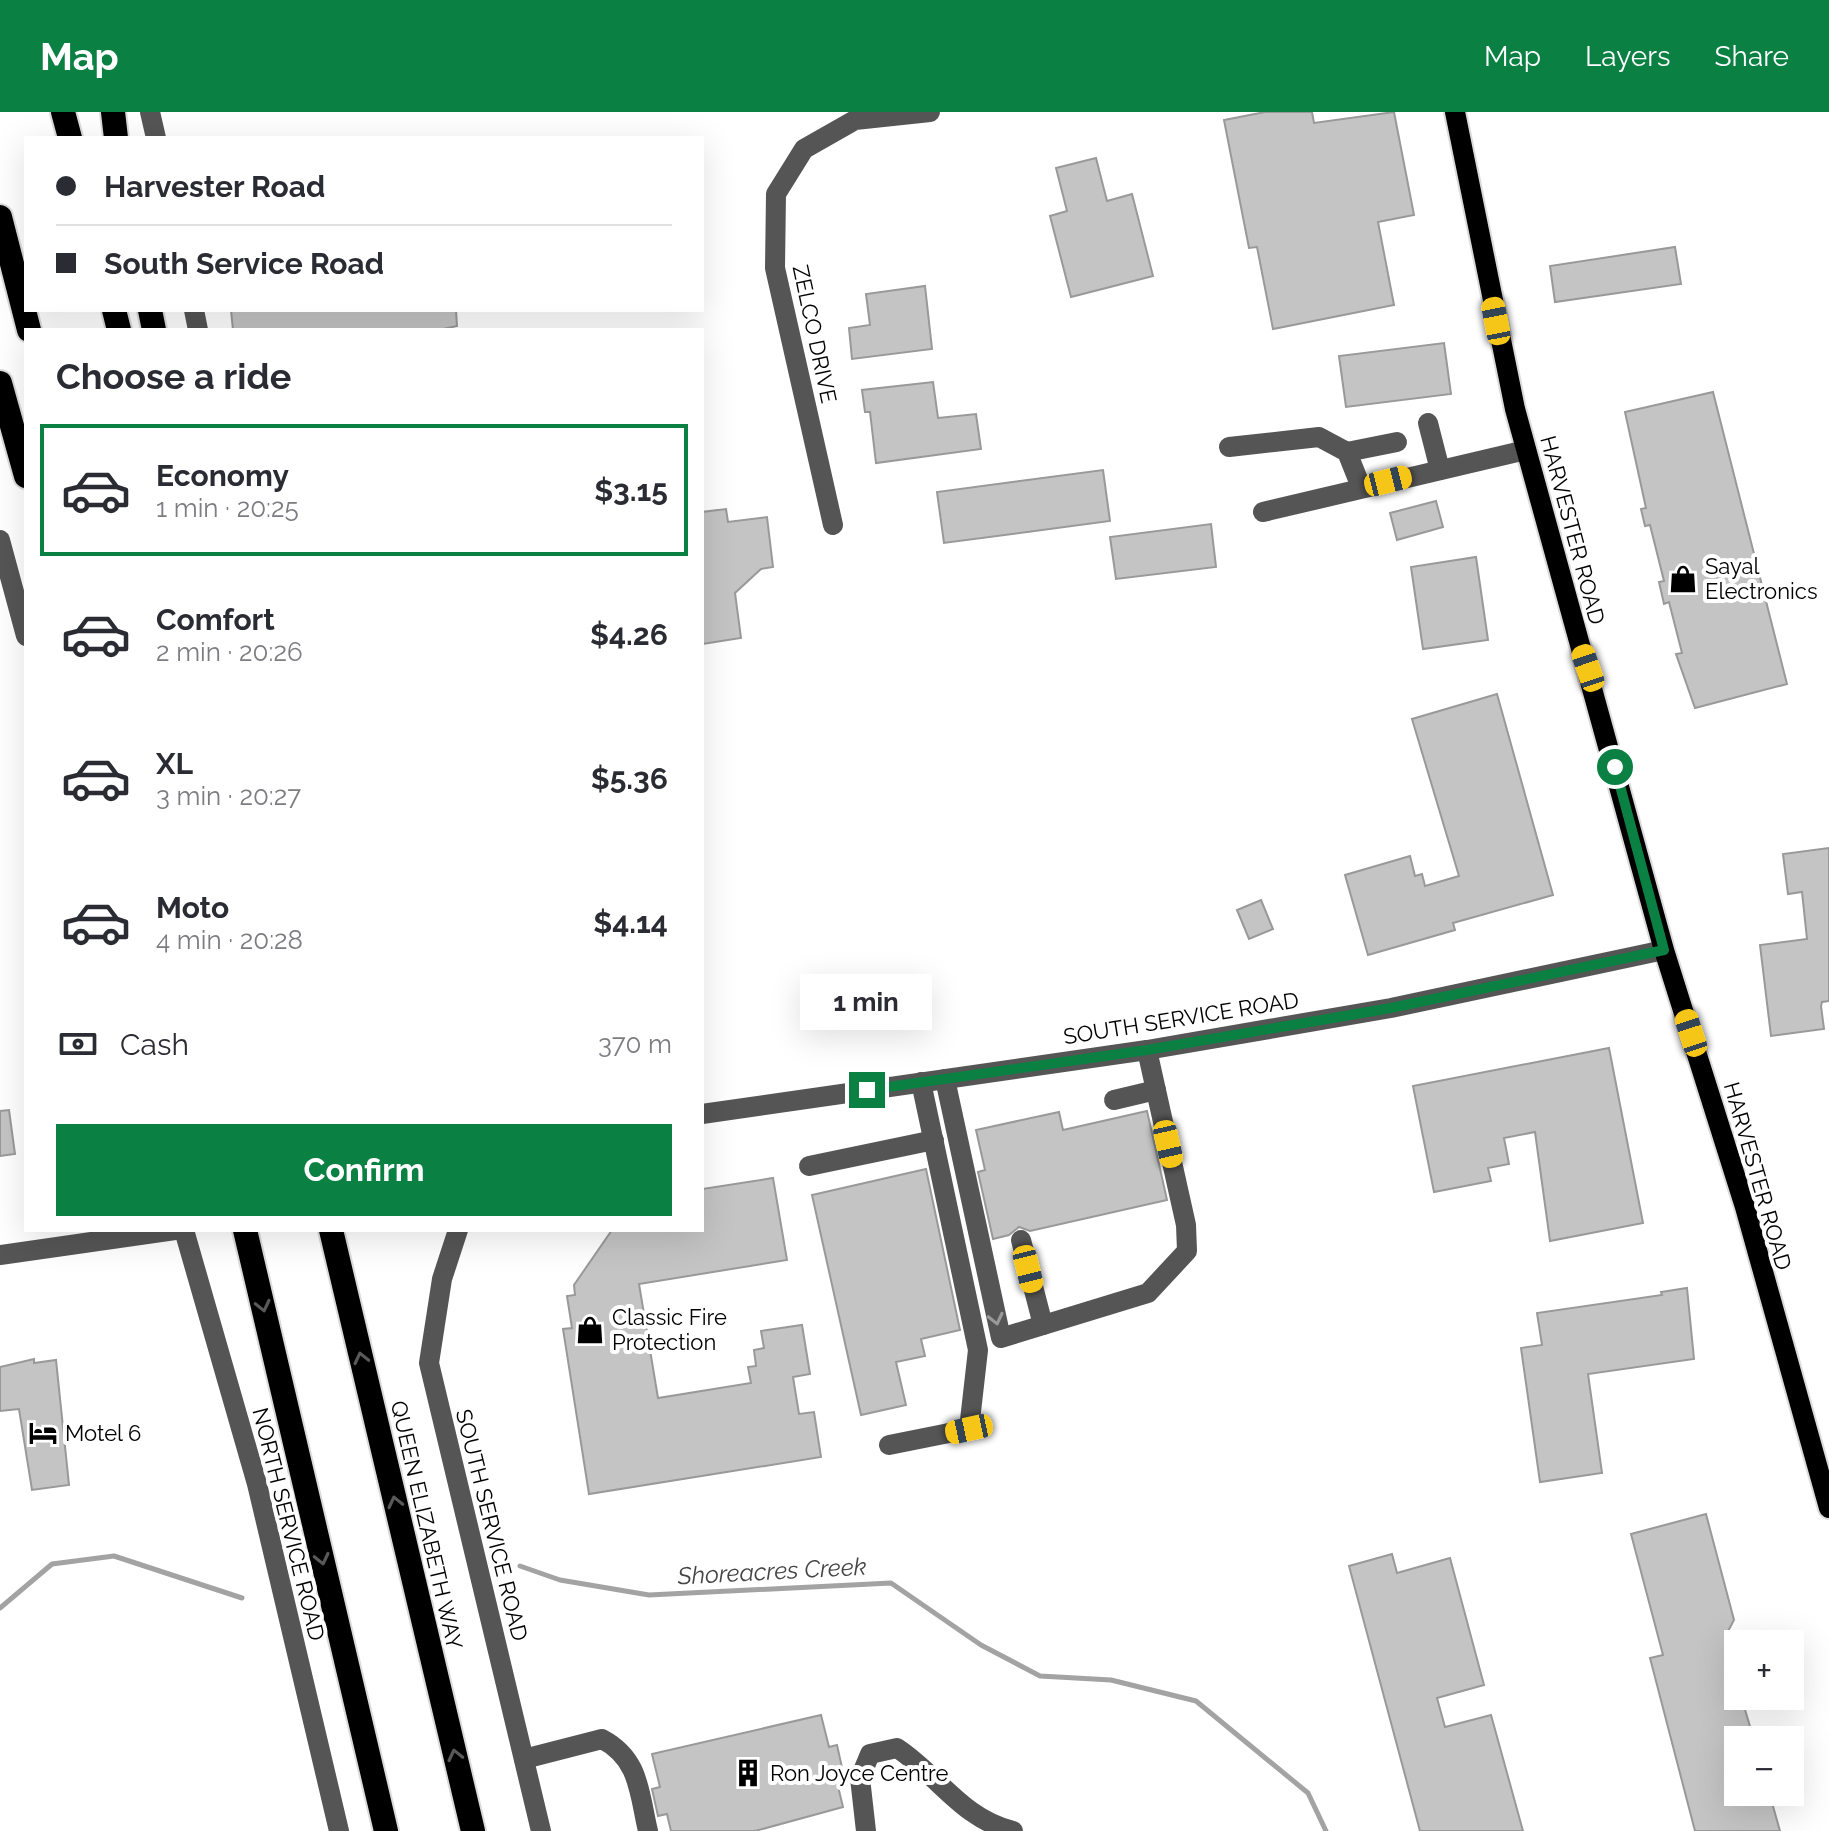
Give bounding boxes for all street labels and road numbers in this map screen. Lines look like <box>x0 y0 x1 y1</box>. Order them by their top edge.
street label: ZELCO DRIVE <box>788 263 842 405</box>
street label: HARVESTER ROAD <box>1535 433 1611 627</box>
street label: SOUTH SERVICE ROAD <box>1061 987 1301 1049</box>
street label: HARVESTER ROAD <box>1719 1079 1797 1273</box>
street label: QUEEN ELIZABETH WAY <box>386 1398 468 1652</box>
street label: NORTH SERVICE ROAD <box>247 1405 331 1643</box>
street label: SOUTH SERVICE ROAD <box>451 1406 533 1644</box>

